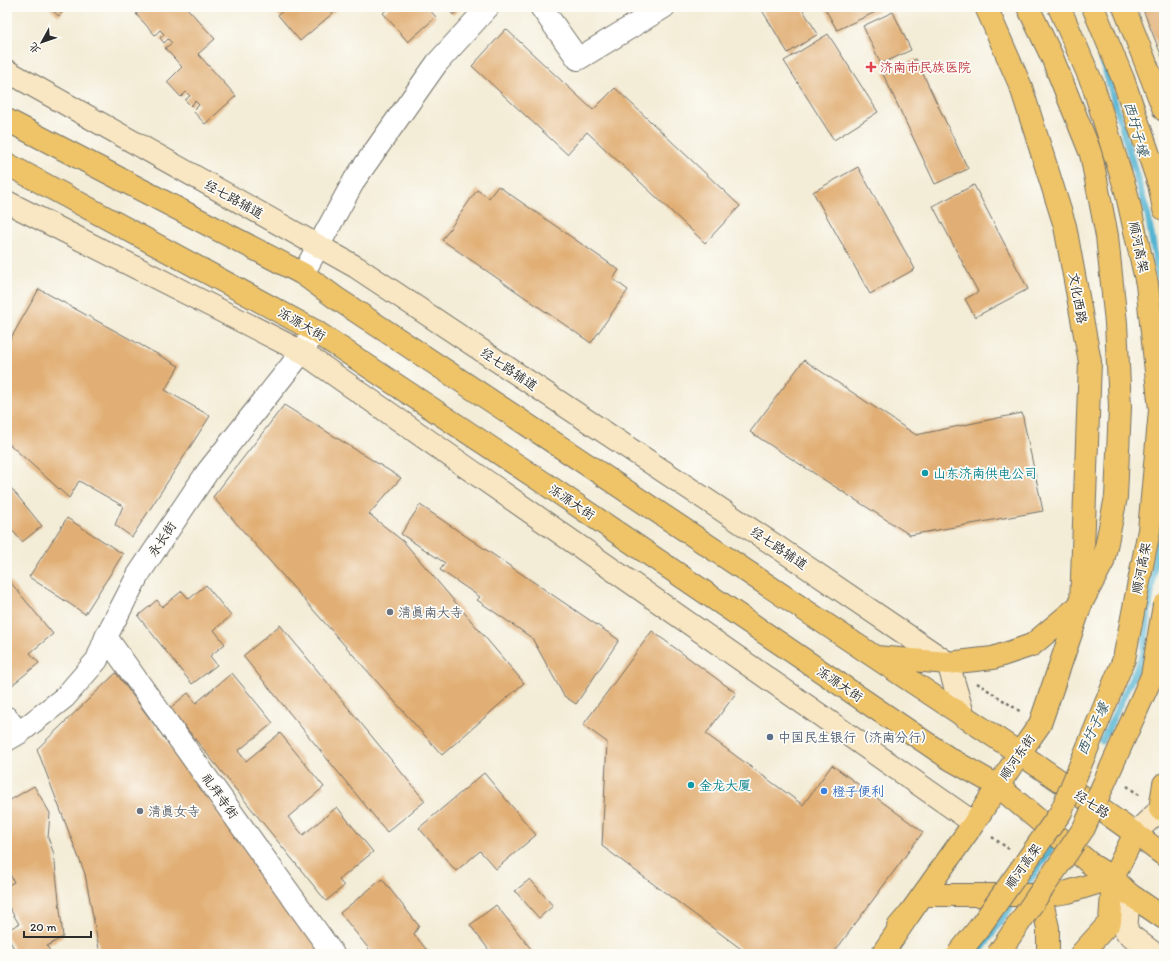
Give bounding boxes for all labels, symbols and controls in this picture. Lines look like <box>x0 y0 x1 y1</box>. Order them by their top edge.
north arrow <box>22 22 62 62</box>
text: 北 <box>26 40 43 56</box>
place label: 济南市民族医院 <box>880 60 971 75</box>
marker: 济南市民族医院 <box>865 61 877 73</box>
water label: 西圩子壕 <box>1120 100 1152 160</box>
street label: 经七路辅道 <box>202 177 266 221</box>
street label: 顺河高架 <box>1126 220 1152 274</box>
street label: 文化西路 <box>1066 271 1090 325</box>
street label: 泺源大街 <box>276 305 328 343</box>
street label: 经七路辅道 <box>478 345 540 393</box>
place label: 山东济南供电公司 <box>933 466 1037 481</box>
marker: 山东济南供电公司 <box>920 468 930 478</box>
street label: 泺源大街 <box>546 481 598 523</box>
street label: 永长街 <box>145 519 179 559</box>
street label: 经七路辅道 <box>748 524 810 572</box>
street label: 顺河高架 <box>1129 541 1153 595</box>
place label: 清真南大寺 <box>398 605 463 620</box>
marker: 清真南大寺 <box>385 607 395 617</box>
street label: 泺源大街 <box>814 663 866 705</box>
water label: 西圩子壕 <box>1073 698 1113 758</box>
place label: 中国民生银行（济南分行） <box>778 730 934 745</box>
street label: 顺河东街 <box>996 731 1038 783</box>
marker: 中国民生银行（济南分行） <box>765 732 775 742</box>
street label: 礼拜寺街 <box>199 771 241 821</box>
place label: 金龙大厦 <box>699 778 751 793</box>
marker: 金龙大厦 <box>686 780 696 790</box>
place label: 橙子便利 <box>832 784 884 799</box>
marker: 橙子便利 <box>819 786 829 796</box>
street label: 经七路 <box>1072 787 1112 821</box>
place label: 清真女寺 <box>148 804 200 819</box>
marker: 清真女寺 <box>135 806 145 816</box>
street label: 顺河高架 <box>1002 840 1044 892</box>
scale bar <box>24 913 91 939</box>
text: 20 m <box>30 920 57 934</box>

